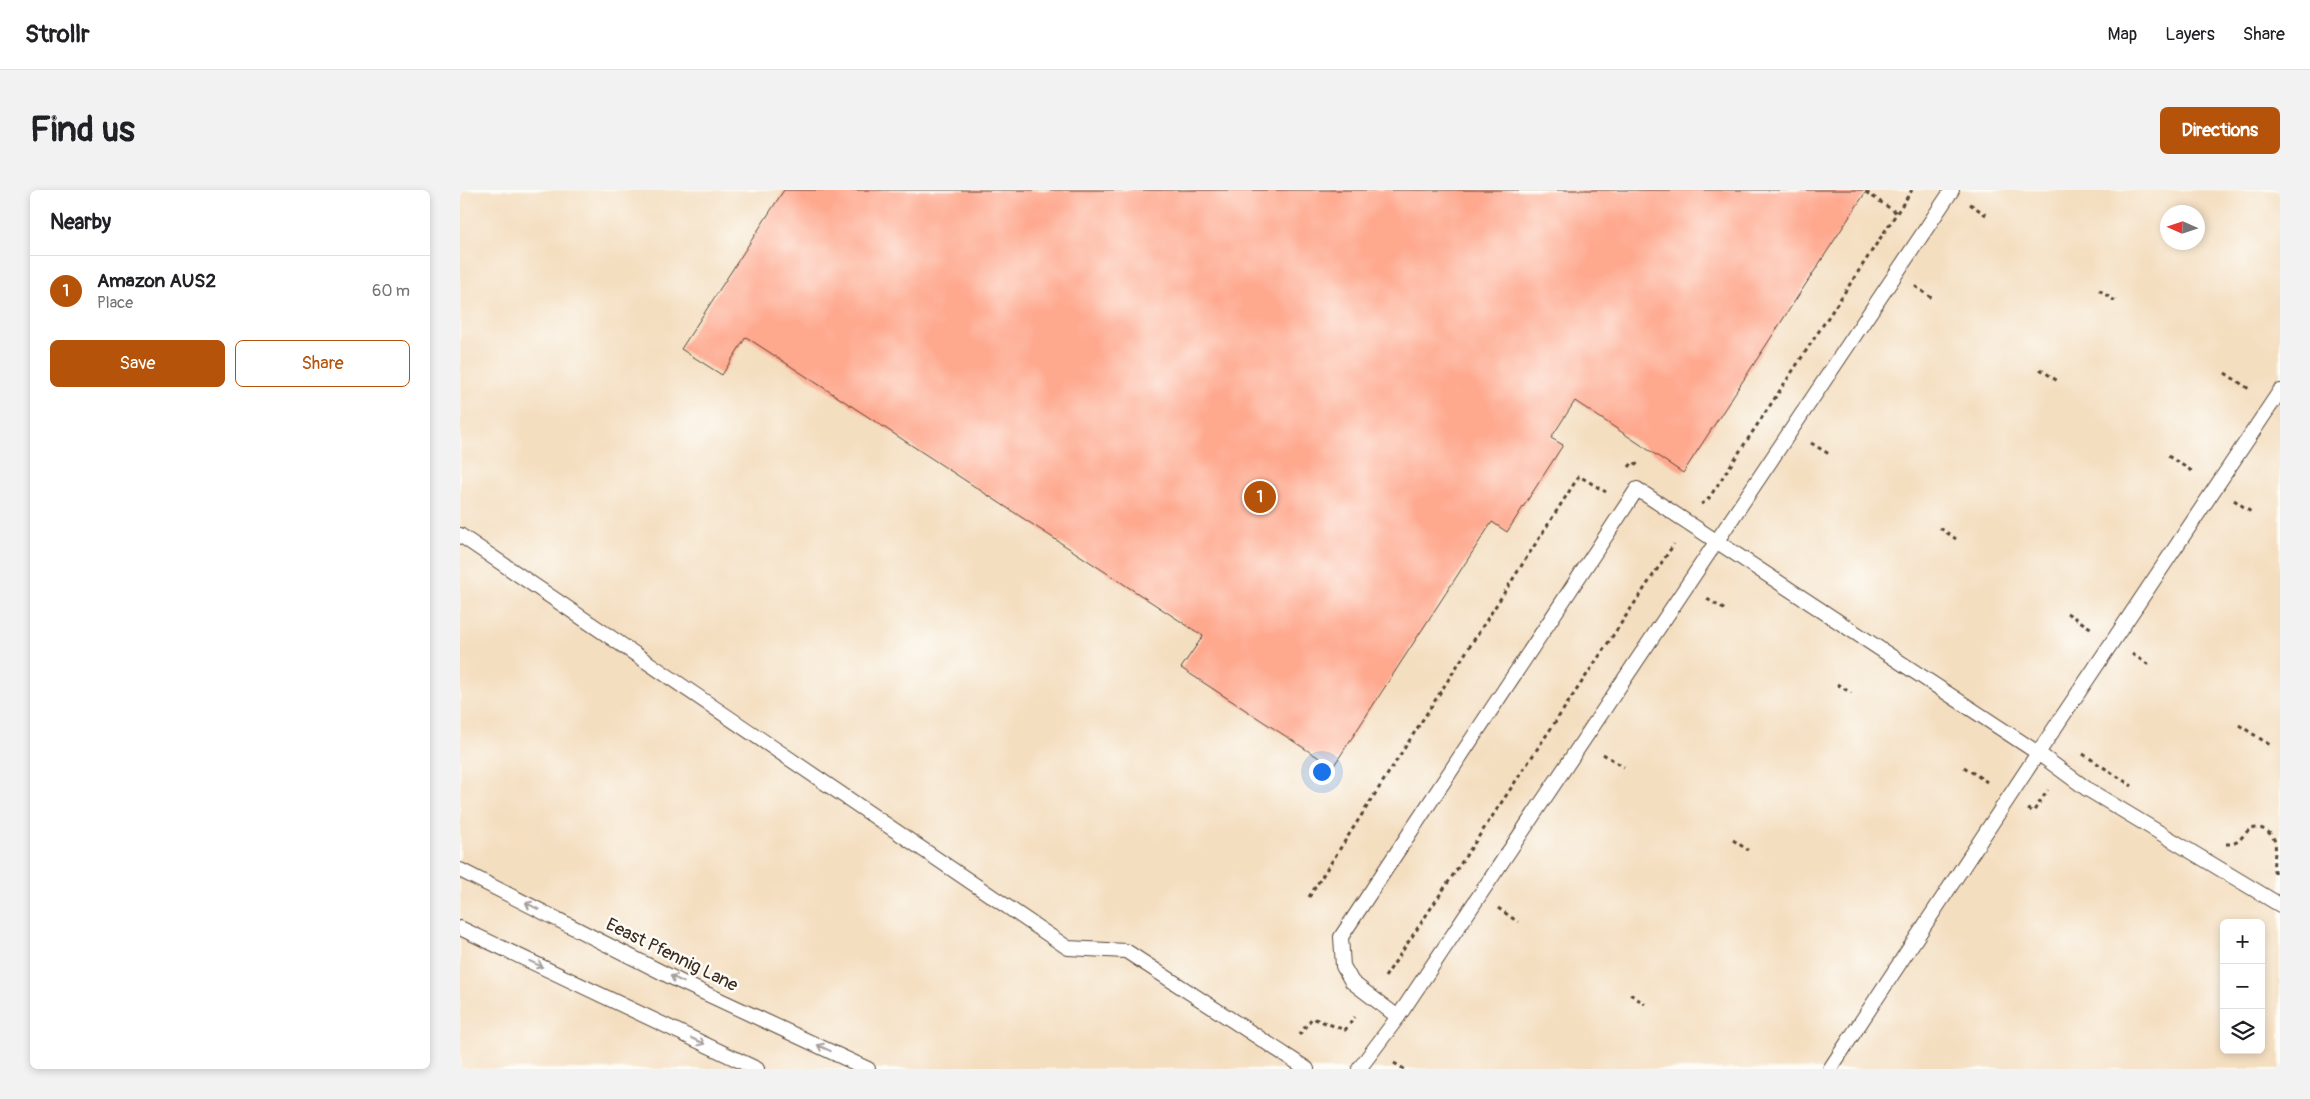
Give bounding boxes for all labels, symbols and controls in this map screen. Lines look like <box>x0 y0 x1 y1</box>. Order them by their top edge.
text: Strollr <box>25 20 90 49</box>
text: Map <box>2108 23 2137 46</box>
text: Layers <box>2165 23 2215 46</box>
text: Share <box>2243 23 2285 46</box>
button: Directions <box>2160 107 2280 154</box>
text: Find us <box>30 108 135 152</box>
north arrow <box>2160 205 2205 250</box>
text: Nearby <box>50 209 111 236</box>
text: Amazon AUS2 <box>97 269 216 293</box>
text: 1 <box>63 281 69 301</box>
text: 60 m <box>372 281 410 301</box>
text: Place <box>97 293 133 313</box>
button: Save <box>50 340 225 387</box>
button: Share <box>235 340 410 387</box>
pin: 1 <box>1244 478 1276 516</box>
your location <box>1309 759 1335 785</box>
one-way arrow <box>525 901 540 910</box>
street label: Eeast Pfennig Lane <box>602 913 742 997</box>
map controls <box>2220 919 2265 1054</box>
button: + <box>2220 919 2265 964</box>
one-way arrow <box>528 960 543 969</box>
button: − <box>2220 964 2265 1009</box>
one-way arrow <box>670 974 685 983</box>
button: layers <box>2220 1009 2265 1054</box>
one-way arrow <box>690 1037 705 1046</box>
one-way arrow <box>817 1043 832 1053</box>

